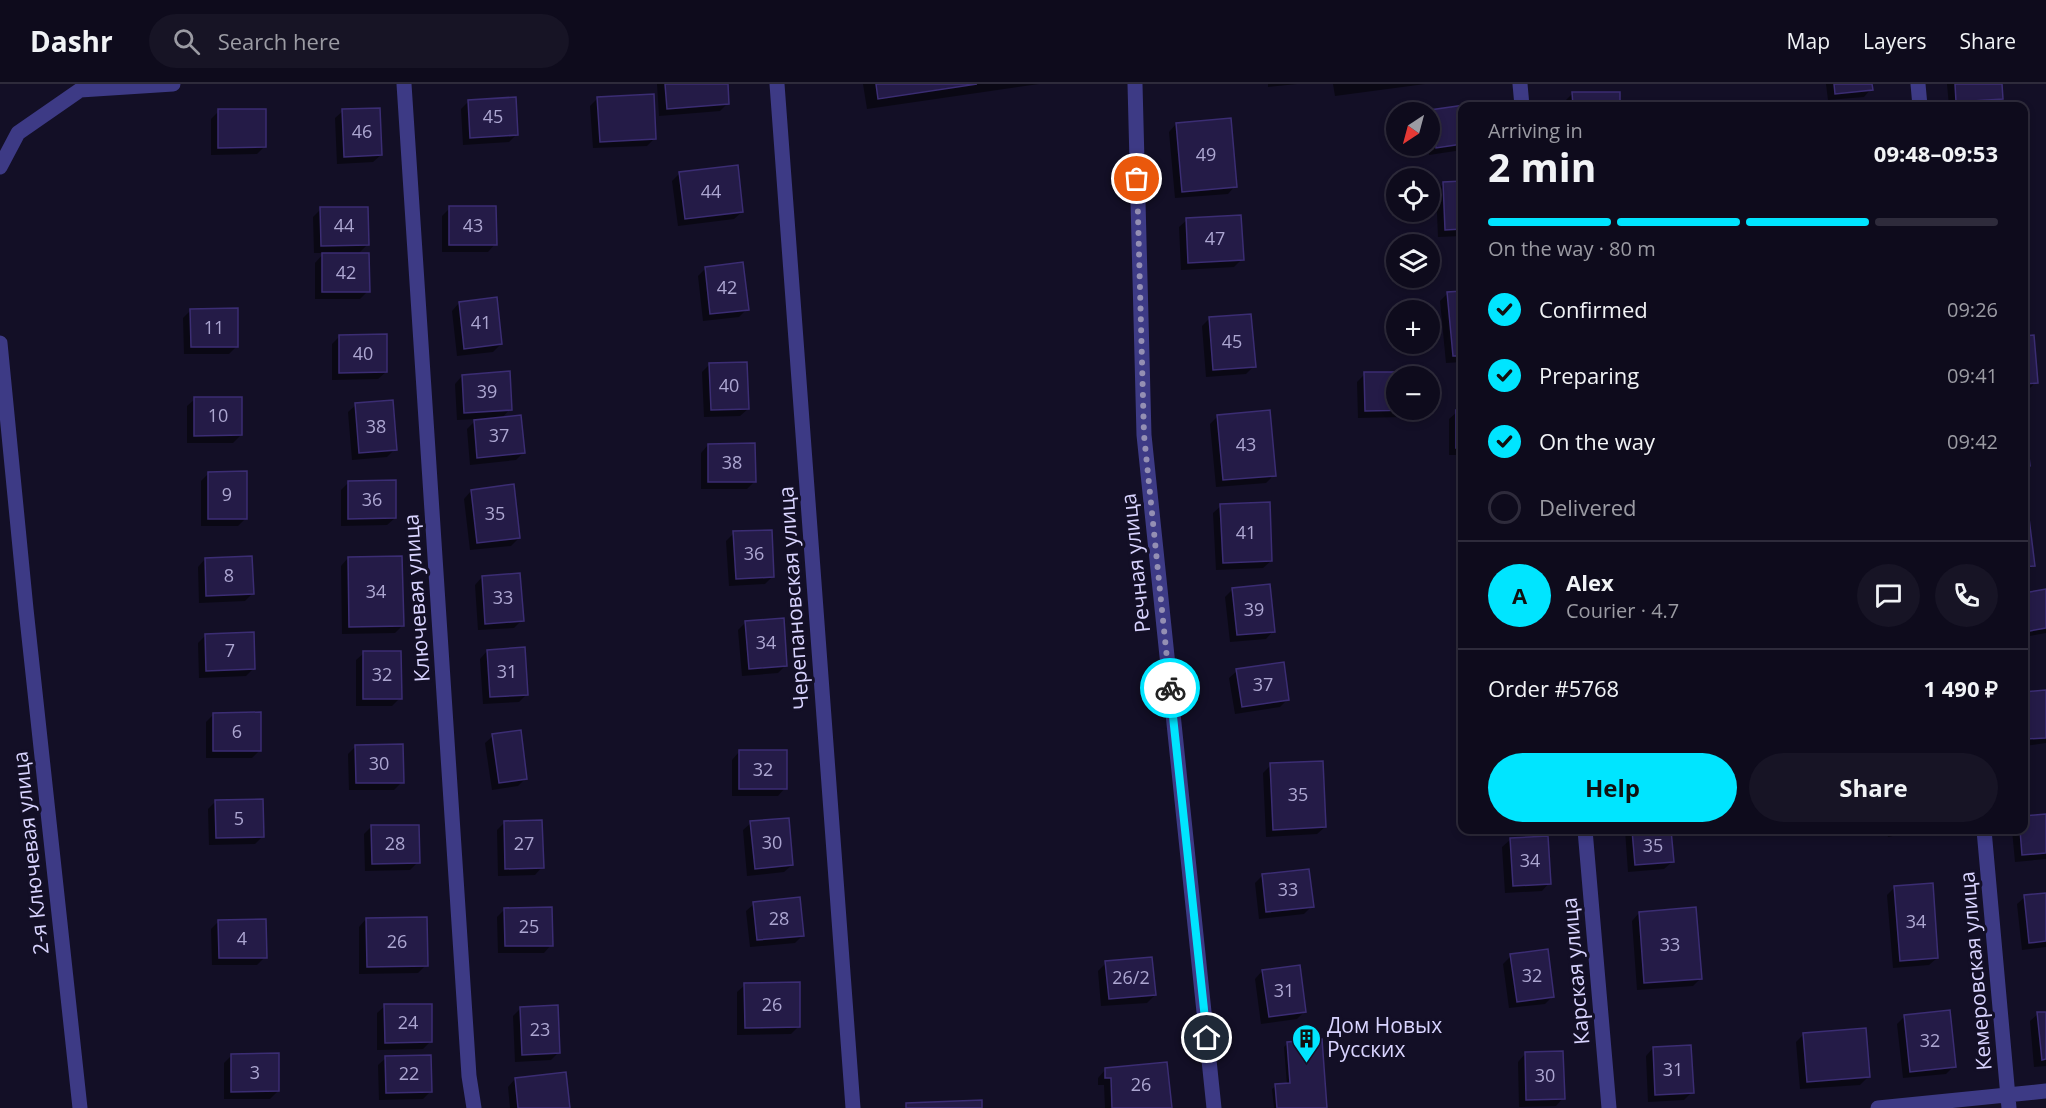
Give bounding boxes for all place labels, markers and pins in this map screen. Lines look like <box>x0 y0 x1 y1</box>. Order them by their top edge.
pin <box>1111 153 1162 204</box>
place label: Дом Новых Русских <box>1327 1011 1442 1063</box>
pin <box>1181 1012 1232 1063</box>
building icon: Дом Новых Русских <box>1290 1022 1322 1064</box>

